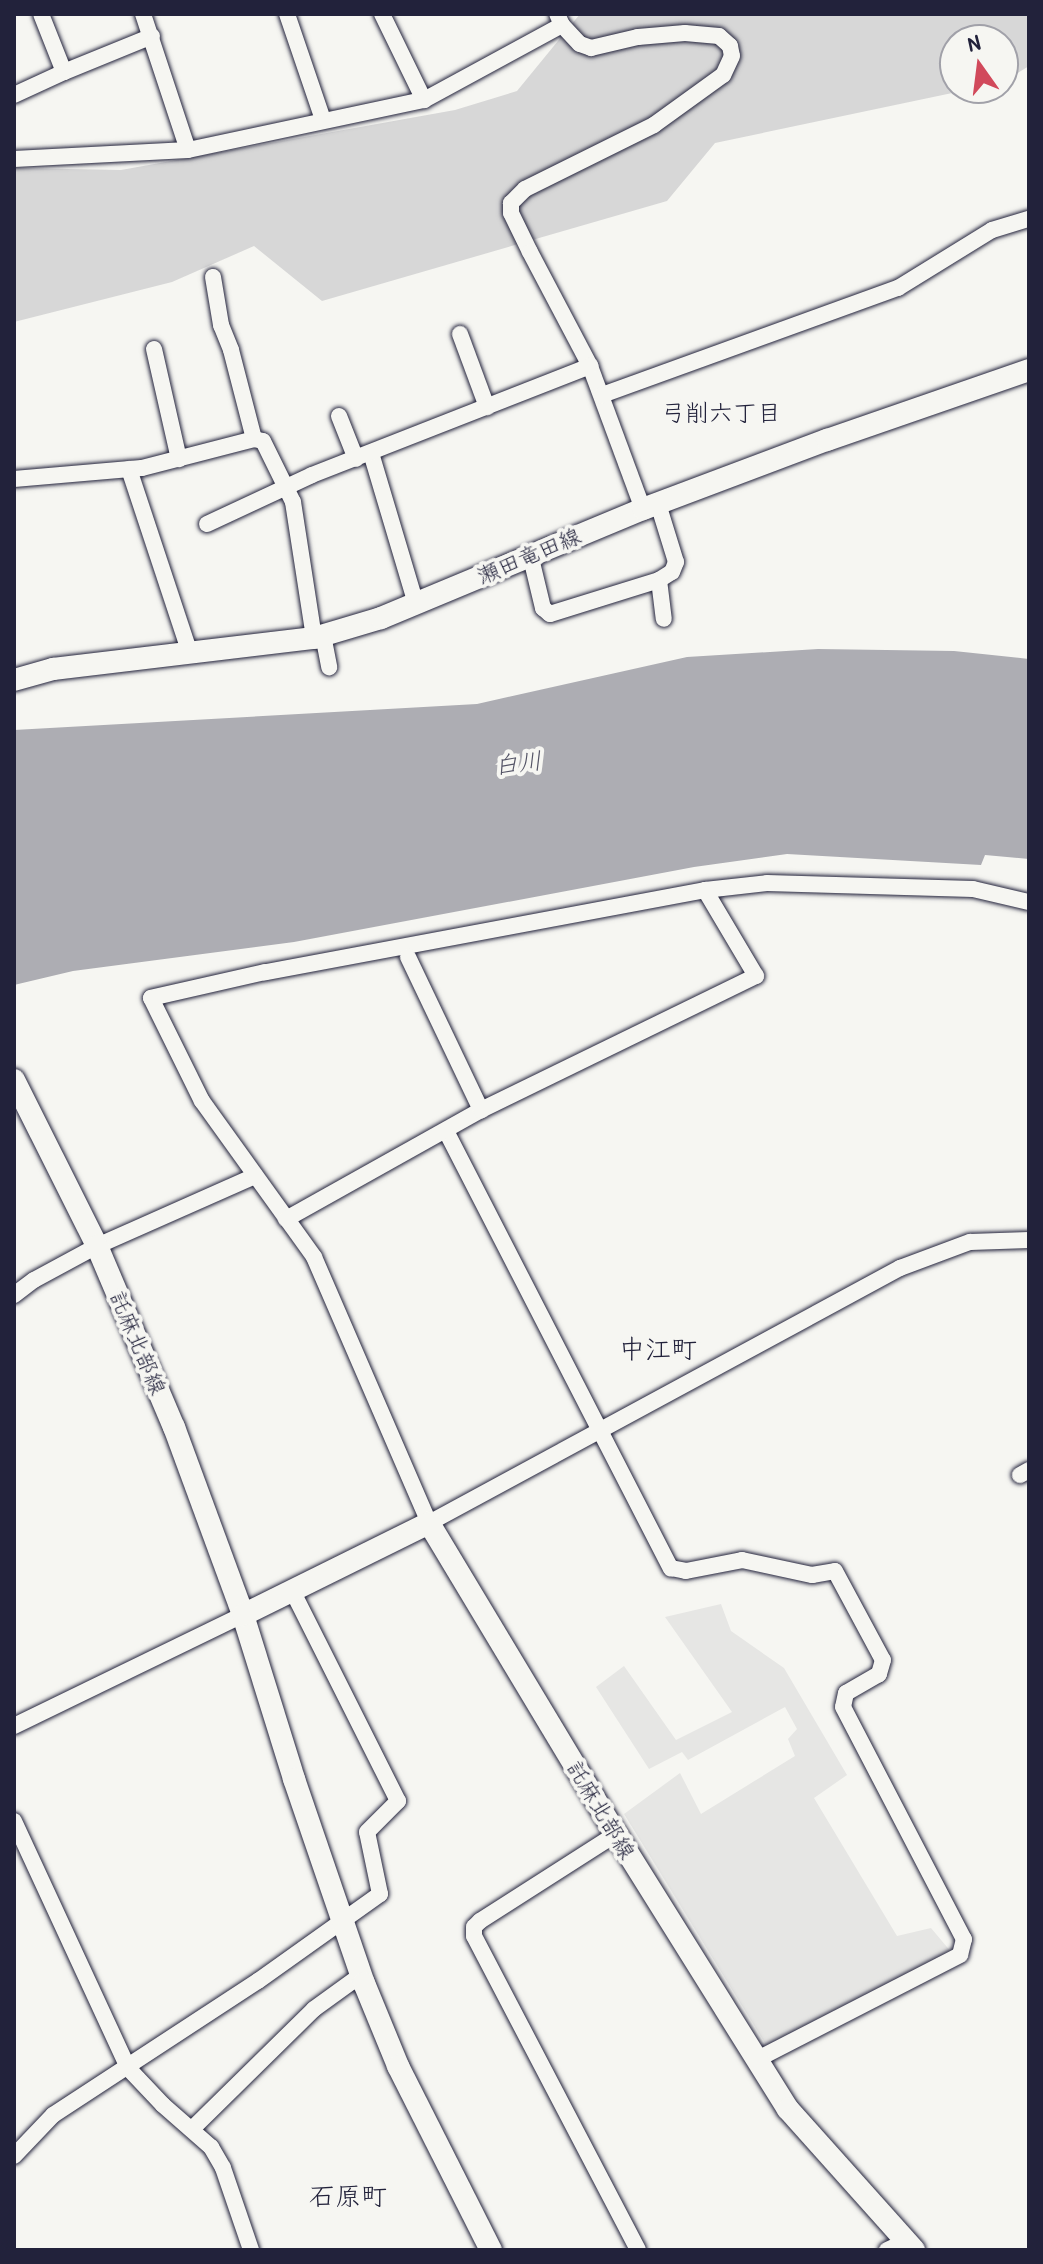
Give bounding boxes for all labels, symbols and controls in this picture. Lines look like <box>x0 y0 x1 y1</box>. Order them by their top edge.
north arrow <box>939 24 1019 104</box>
text: N <box>964 27 983 59</box>
district label: 弓削六丁目 <box>661 399 781 427</box>
street label: 瀬田竜田線 <box>473 522 585 590</box>
water label: 白川 <box>492 746 544 780</box>
street label: 託麻北部線 <box>104 1287 172 1399</box>
district label: 中江町 <box>619 1333 697 1365</box>
street label: 託麻北部線 <box>561 1756 641 1864</box>
district label: 石原町 <box>309 2180 387 2212</box>

